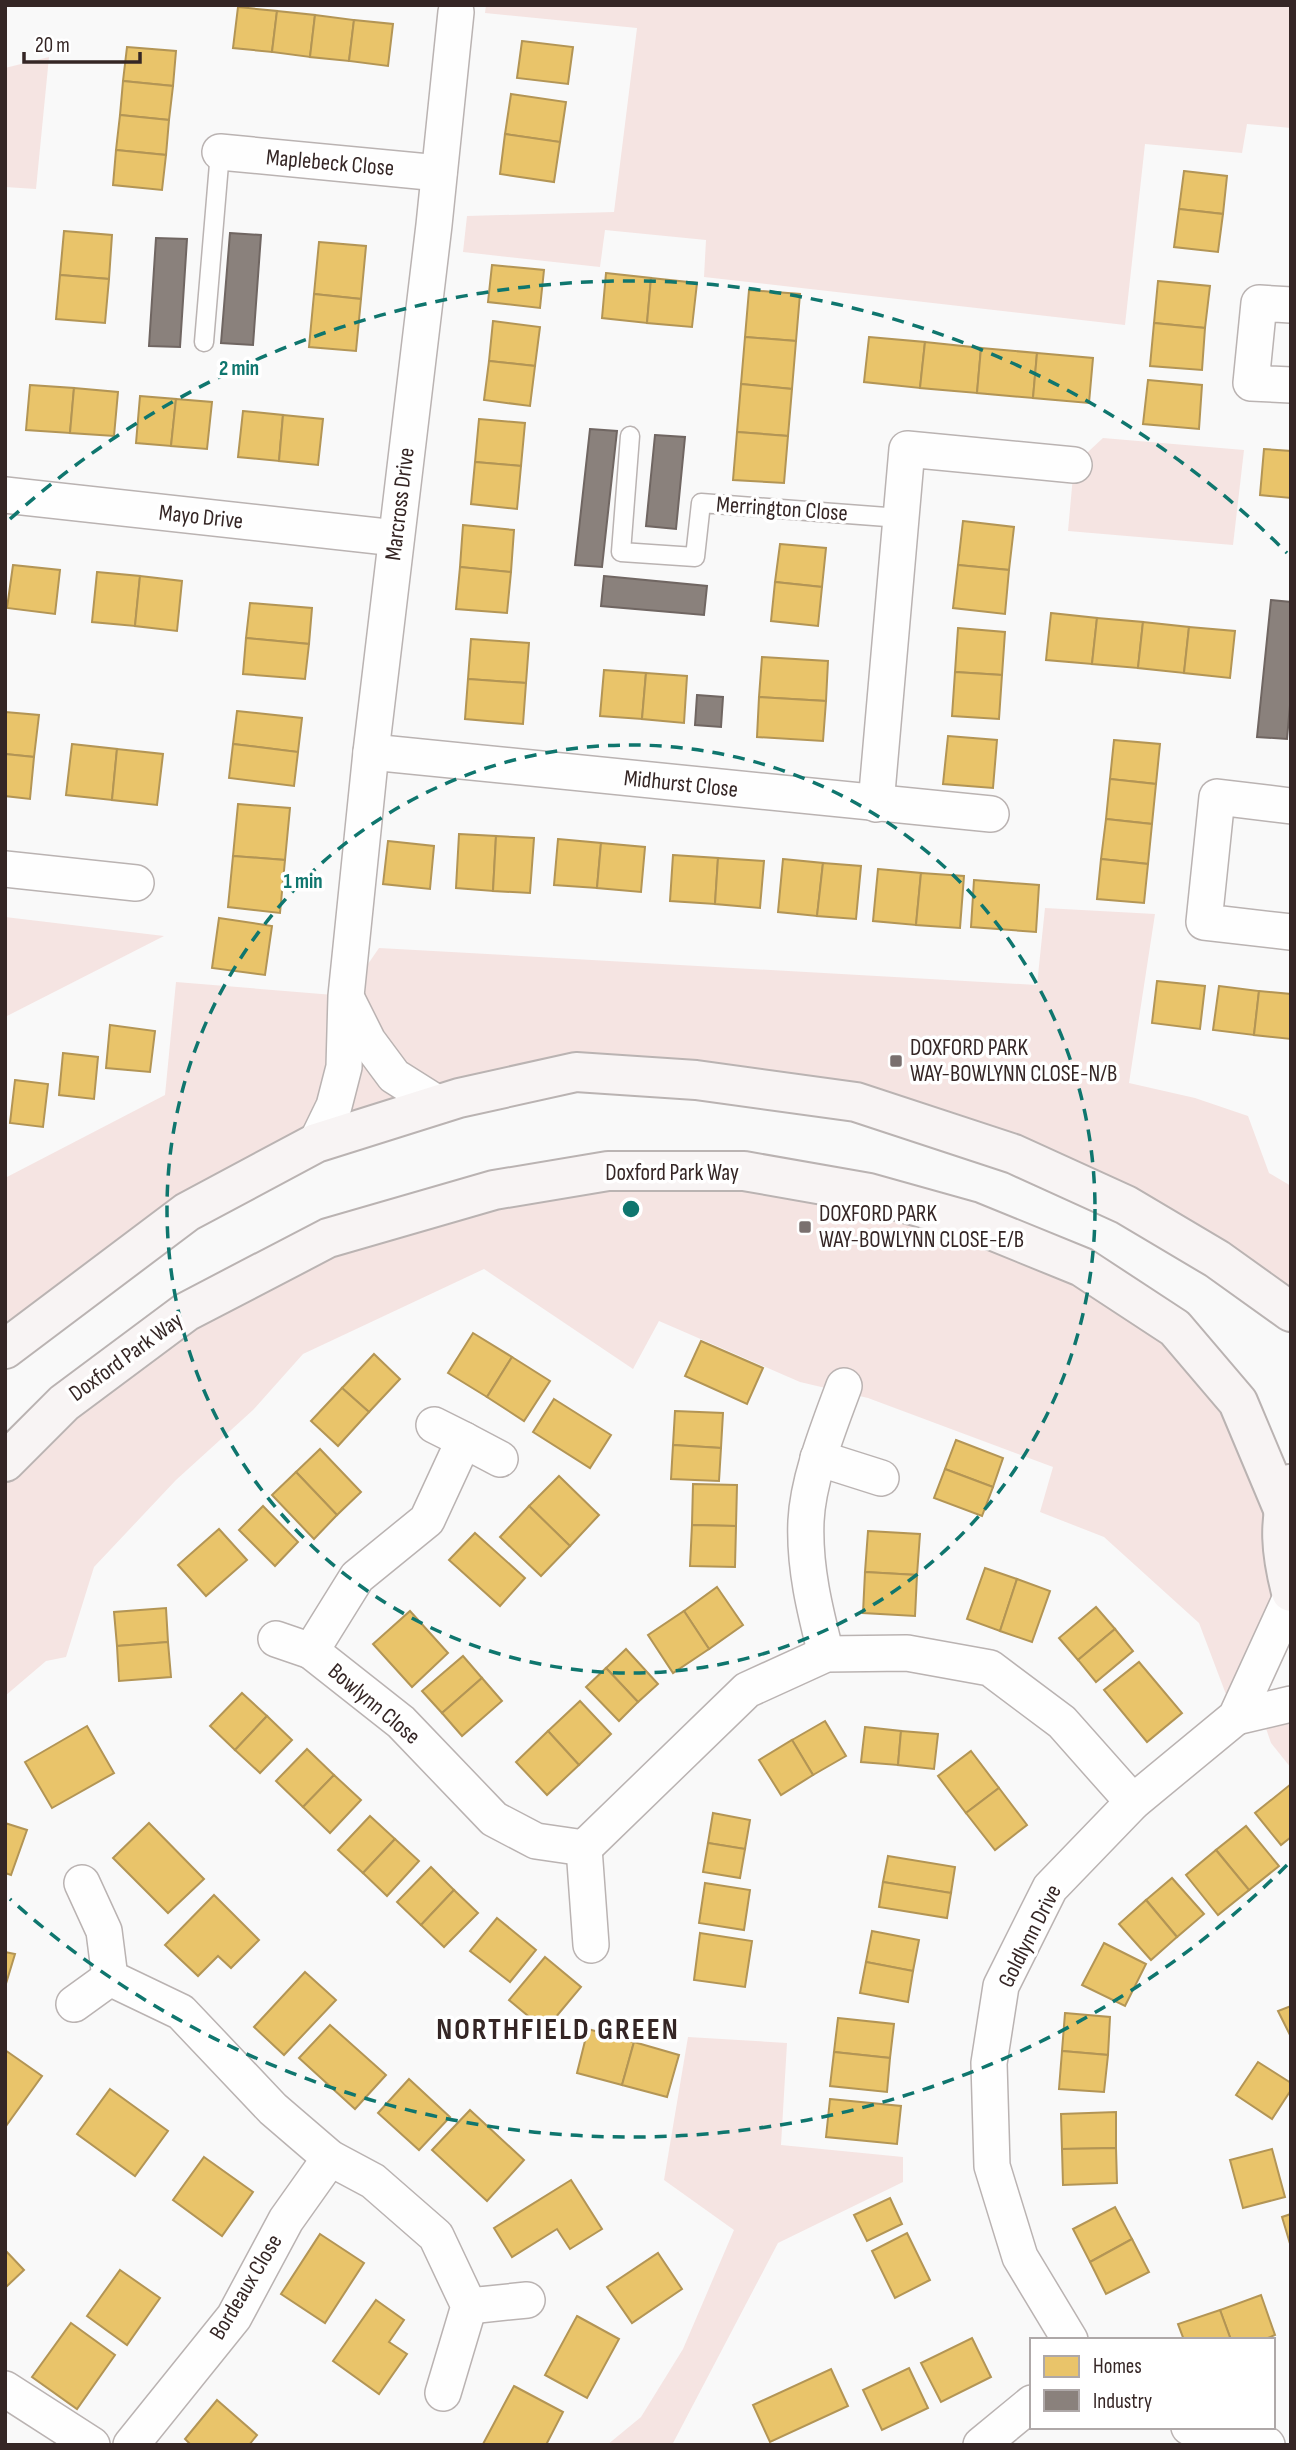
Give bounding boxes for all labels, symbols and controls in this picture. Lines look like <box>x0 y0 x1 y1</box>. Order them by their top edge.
scale bar <box>24 21 140 65</box>
text: 20 m <box>35 33 70 58</box>
street label: Maplebeck Close <box>265 143 395 183</box>
text: 2 min <box>219 356 259 381</box>
street label: Marcross Drive <box>379 446 421 562</box>
street label: Merrington Close <box>715 490 849 528</box>
street label: Mayo Drive <box>158 499 244 535</box>
street label: Midhurst Close <box>623 764 739 804</box>
text: 1 min <box>283 869 323 894</box>
place label: DOXFORD PARK WAY-BOWLYNN CLOSE-N/B <box>910 1034 1117 1088</box>
marker: DOXFORD PARK WAY-BOWLYNN CLOSE-N/B <box>888 1053 904 1069</box>
street label: Doxford Park Way <box>605 1159 739 1187</box>
centre of rings <box>619 1197 643 1221</box>
place label: DOXFORD PARK WAY-BOWLYNN CLOSE-E/B <box>819 1200 1024 1254</box>
marker: DOXFORD PARK WAY-BOWLYNN CLOSE-E/B <box>797 1219 813 1235</box>
street label: Doxford Park Way <box>64 1306 188 1408</box>
street label: Bowlynn Close <box>322 1657 426 1751</box>
street label: Goldlynn Drive <box>992 1880 1068 1992</box>
district label: NORTHFIELD GREEN <box>436 2012 680 2048</box>
street label: Bordeaux Close <box>204 2229 288 2345</box>
legend <box>1030 2338 1275 2429</box>
text: Homes <box>1093 2354 1142 2379</box>
text: Industry <box>1093 2389 1152 2414</box>

